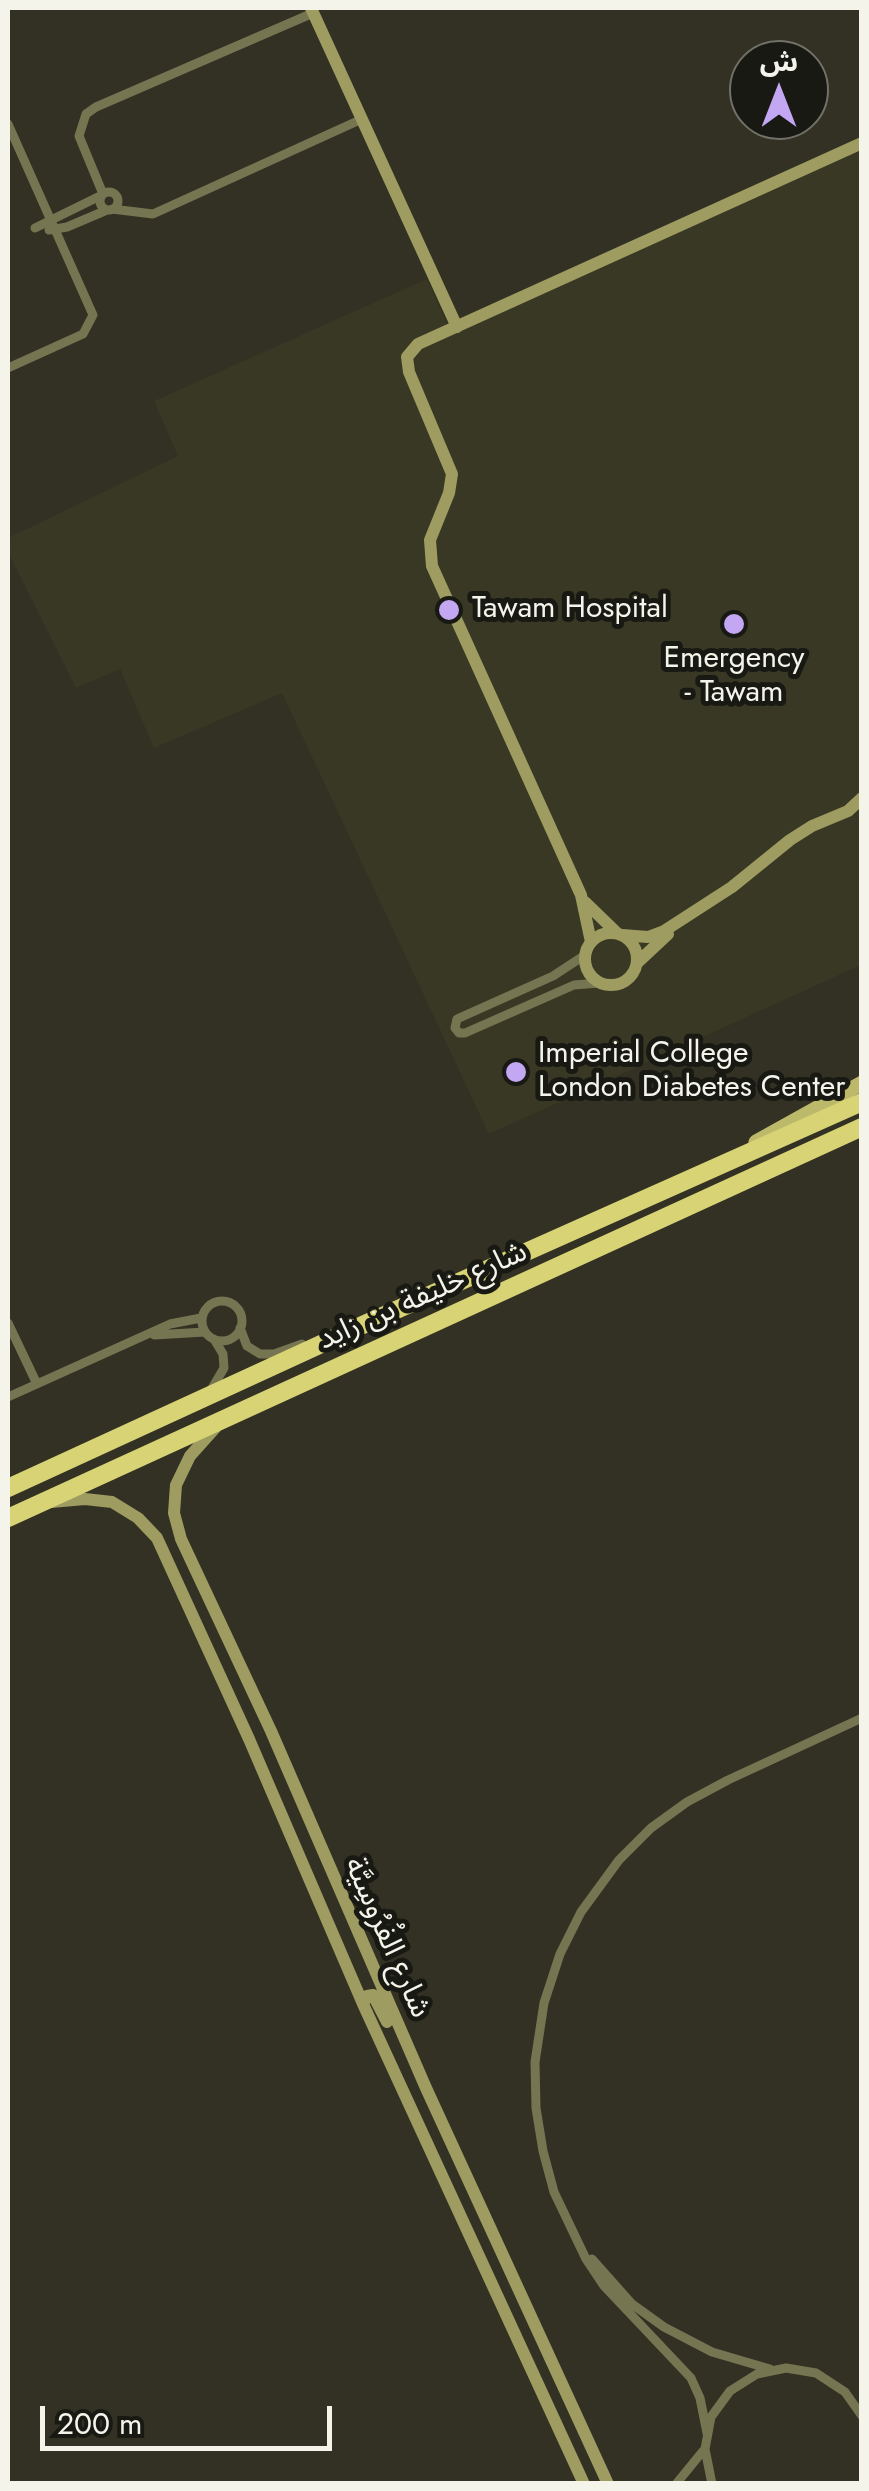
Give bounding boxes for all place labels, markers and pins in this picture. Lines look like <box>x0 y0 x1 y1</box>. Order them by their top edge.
place label: Tawam Hospital <box>472 592 668 628</box>
marker: Tawam Hospital <box>436 597 462 623</box>
marker: Emergency - Tawam <box>721 611 747 637</box>
place label: Emergency - Tawam <box>663 642 805 712</box>
place label: Imperial College London Diabetes Center <box>538 1037 845 1108</box>
marker: Imperial College London Diabetes Center <box>503 1059 529 1085</box>

